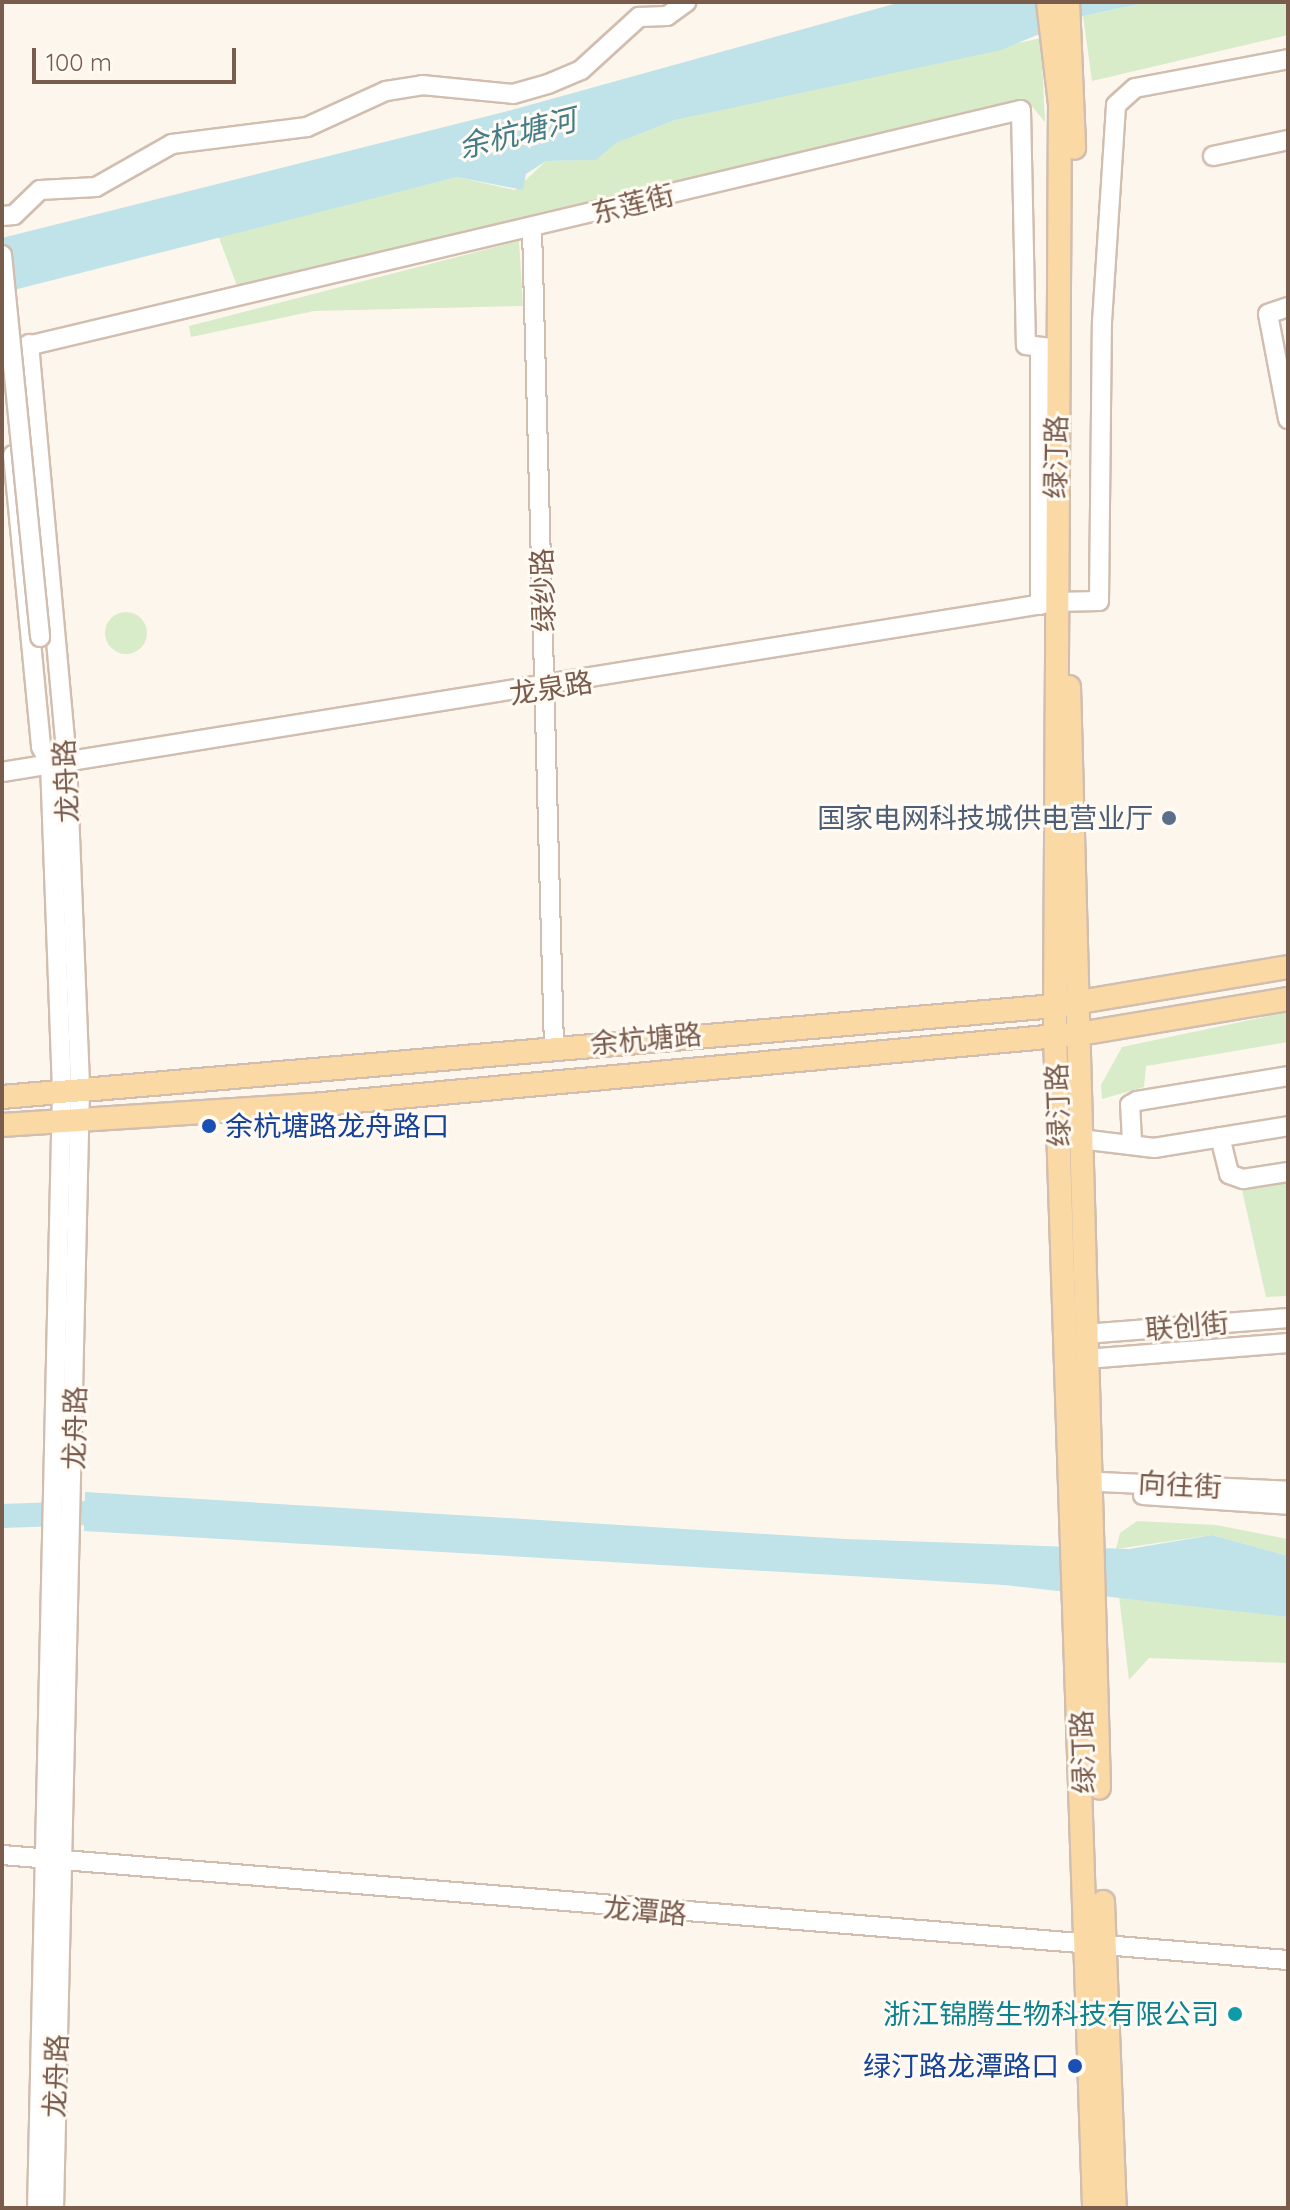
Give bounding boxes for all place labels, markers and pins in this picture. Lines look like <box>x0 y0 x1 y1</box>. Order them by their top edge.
place label: 国家电网科技城供电营业厅 <box>817 801 1153 835</box>
marker: 国家电网科技城供电营业厅 <box>1160 809 1178 827</box>
place label: 余杭塘路龙舟路口 <box>225 1109 449 1143</box>
marker: 余杭塘路龙舟路口 <box>200 1117 218 1135</box>
place label: 浙江锦腾生物科技有限公司 <box>883 1997 1219 2031</box>
marker: 浙江锦腾生物科技有限公司 <box>1226 2005 1244 2023</box>
place label: 绿汀路龙潭路口 <box>863 2049 1059 2083</box>
marker: 绿汀路龙潭路口 <box>1066 2057 1084 2075</box>

